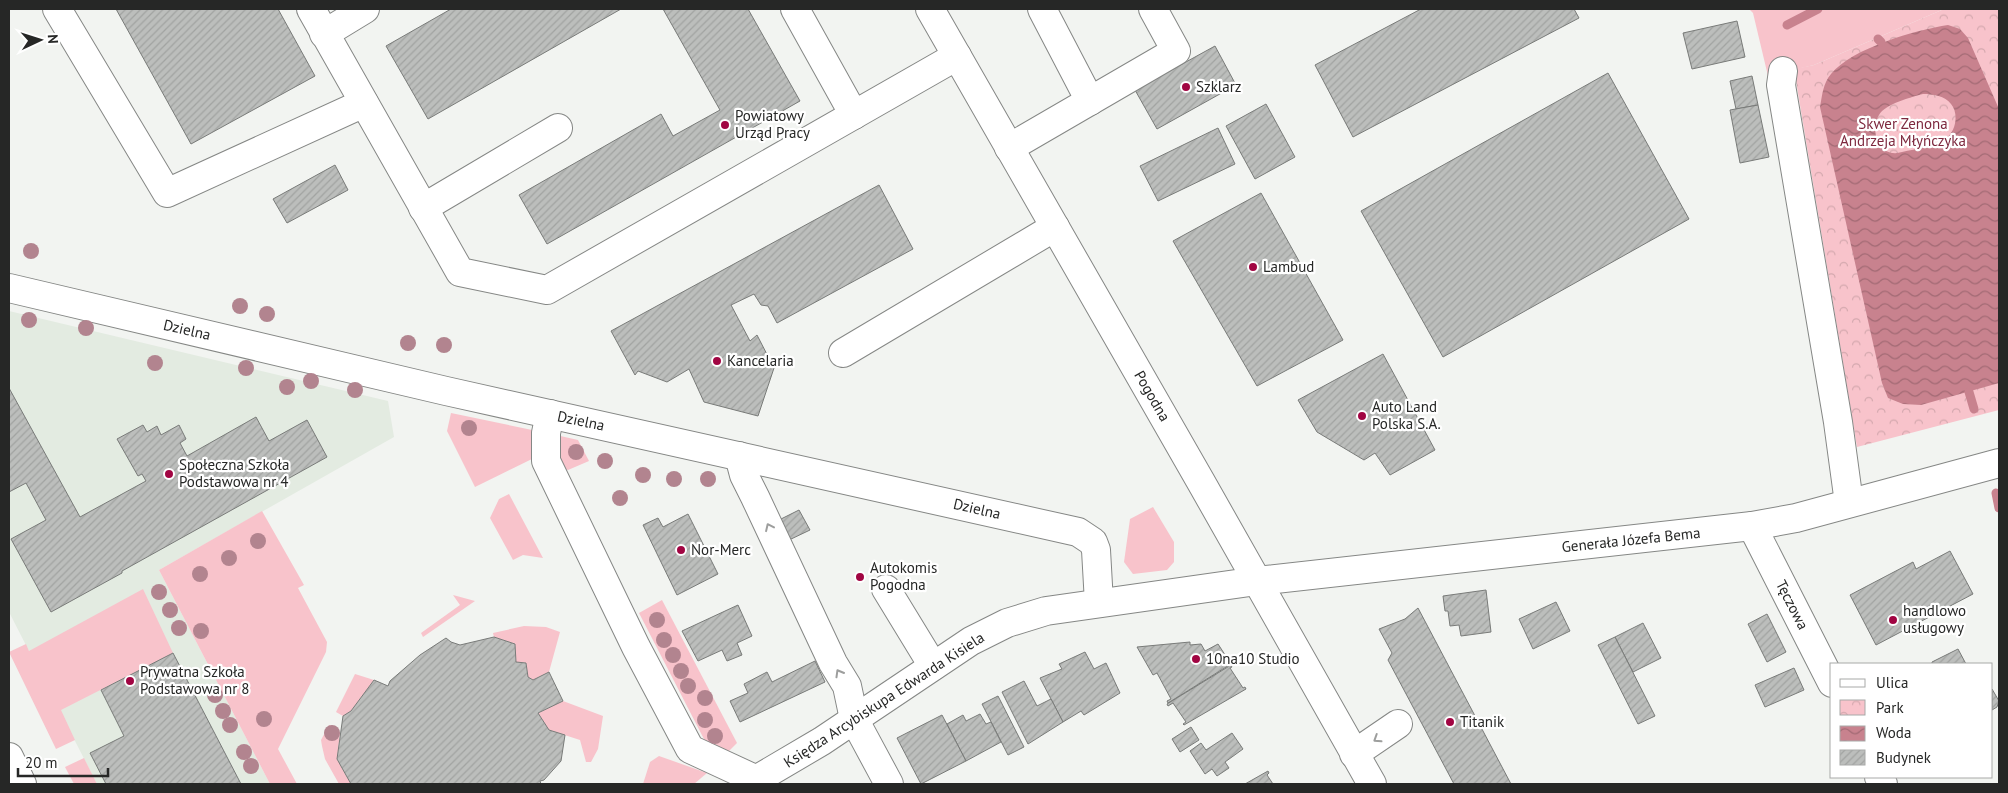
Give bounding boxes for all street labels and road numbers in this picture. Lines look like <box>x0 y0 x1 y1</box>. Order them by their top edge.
street label: Dzielna <box>162 315 213 344</box>
street label: Pogodna <box>1130 367 1175 425</box>
street label: Dzielna <box>556 406 606 435</box>
street label: Dzielna <box>952 494 1003 523</box>
street label: Generała Józefa Bema <box>1561 523 1701 556</box>
street label: Tęczowa <box>1772 577 1813 633</box>
street label: Księdza Arcybiskupa Edwarda Kisiela <box>780 628 988 772</box>

